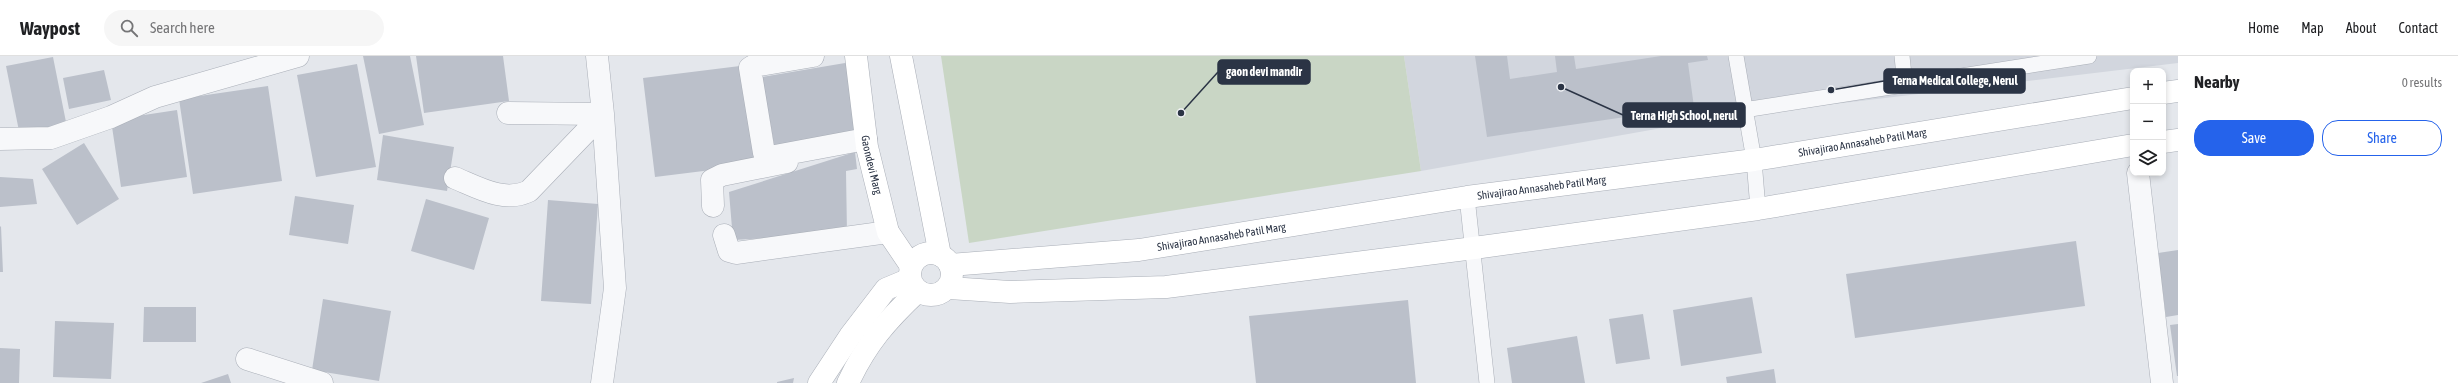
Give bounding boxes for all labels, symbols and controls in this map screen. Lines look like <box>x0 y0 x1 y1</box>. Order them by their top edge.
search box <box>104 10 384 46</box>
text: Waypost <box>20 17 80 39</box>
icon: search <box>118 17 140 39</box>
text: Search here <box>150 19 215 36</box>
text: Home <box>2248 20 2279 36</box>
text: Map <box>2301 20 2324 36</box>
text: About <box>2346 20 2377 36</box>
text: Contact <box>2399 20 2438 36</box>
callout: gaon devi mandir <box>1218 60 1310 84</box>
text: gaon devi mandir <box>1226 65 1302 79</box>
map controls <box>2130 68 2166 176</box>
button: + <box>2130 68 2166 104</box>
callout: Terna Medical College, Nerul <box>1884 69 2025 93</box>
text: Nearby <box>2194 72 2240 92</box>
text: Terna Medical College, Nerul <box>1892 74 2018 88</box>
text: 0 results <box>2402 75 2442 90</box>
callout: Terna High School, nerul <box>1623 103 1745 127</box>
button: − <box>2130 104 2166 140</box>
text: Terna High School, nerul <box>1631 109 1738 123</box>
button: Save <box>2194 120 2314 156</box>
button: Share <box>2322 120 2442 156</box>
street label: Shivajirao Annasaheb Patil Marg <box>1797 126 1928 159</box>
street label: Gaondevi Marg <box>860 135 885 196</box>
button: layers <box>2130 140 2166 176</box>
street label: Shivajirao Annasaheb Patil Marg <box>1476 173 1607 202</box>
street label: Shivajirao Annasaheb Patil Marg <box>1156 220 1287 253</box>

